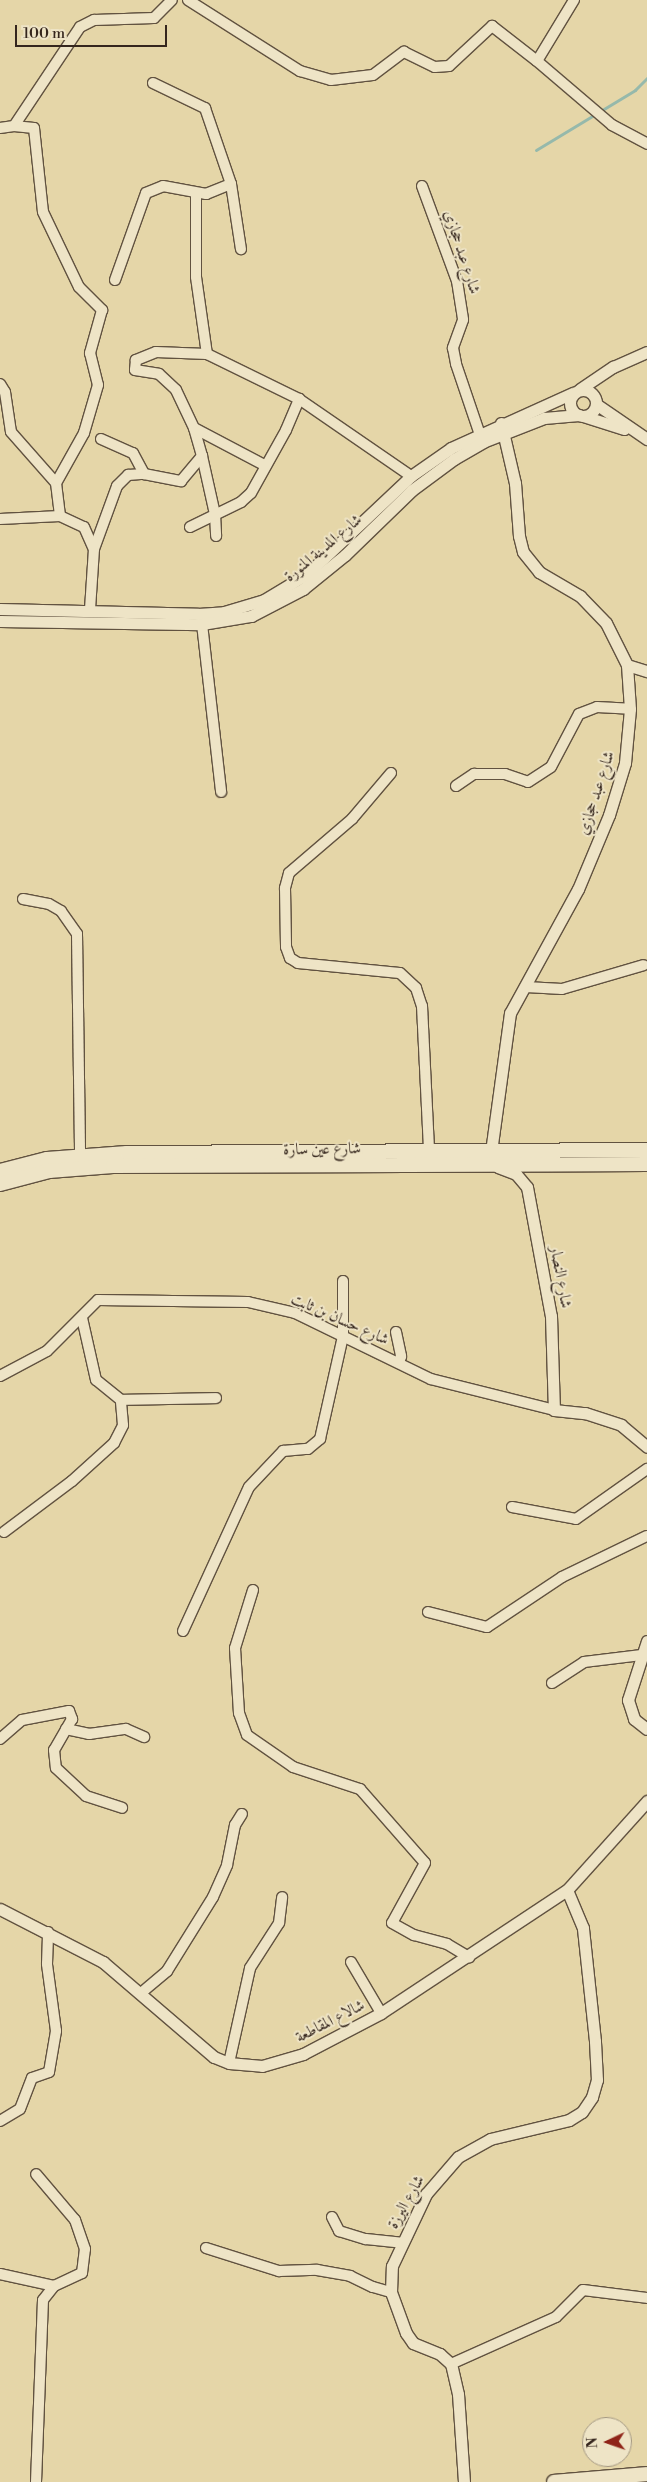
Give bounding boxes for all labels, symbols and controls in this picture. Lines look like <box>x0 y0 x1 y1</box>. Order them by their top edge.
scale bar <box>18 15 170 47</box>
text: 100 m <box>23 24 65 43</box>
street label: شارع عبد حجازي <box>439 208 485 296</box>
street label: شارع المدينة المنورة <box>280 510 366 586</box>
street label: شارع عبد حجازي <box>573 749 619 837</box>
street label: شارع عين سارة <box>283 1139 361 1159</box>
street label: شارع النصار <box>546 1244 576 1310</box>
street label: شارع حسان بن ثابت <box>288 1289 392 1349</box>
street label: شالاع المقاطعة <box>292 1995 368 2047</box>
street label: شارع اليرزة <box>383 2172 429 2232</box>
north arrow <box>582 2417 632 2467</box>
text: N <box>584 2437 602 2449</box>

